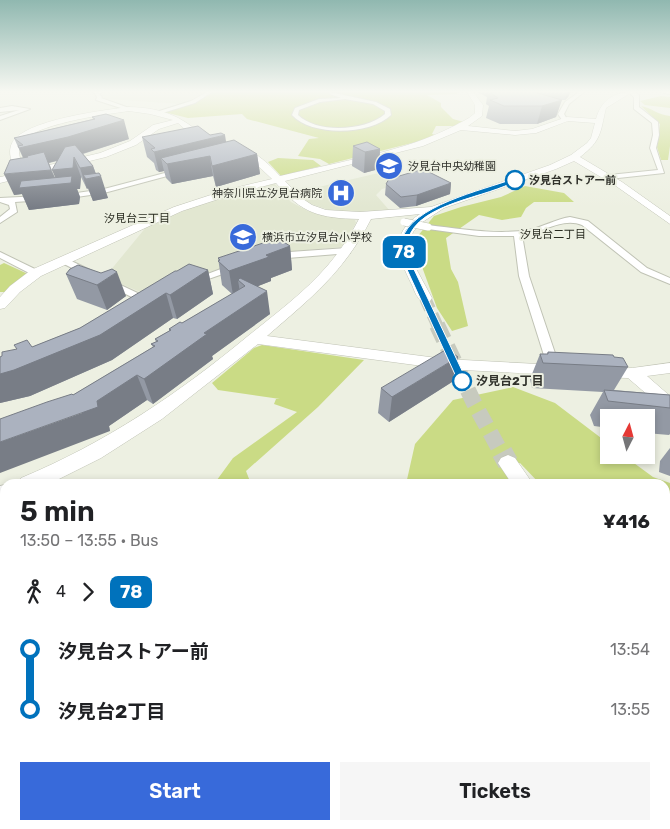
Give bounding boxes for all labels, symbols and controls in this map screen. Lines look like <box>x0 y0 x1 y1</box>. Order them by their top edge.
school or university icon: 汐見台中央幼稚園 <box>374 151 404 181</box>
place label: 汐見台中央幼稚園 <box>408 160 496 173</box>
marker: 汐見台ストアー前 <box>505 170 525 190</box>
place label: 汐見台ストアー前 <box>529 174 616 187</box>
hospital icon: 神奈川県立汐見台病院 <box>326 178 356 208</box>
place label: 神奈川県立汐見台病院 <box>212 187 322 200</box>
district label: 汐見台三丁目 <box>104 212 170 225</box>
school or university icon: 横浜市立汐見台小学校 <box>228 222 258 252</box>
district label: 汐見台二丁目 <box>520 228 586 241</box>
place label: 横浜市立汐見台小学校 <box>262 231 372 244</box>
line badge: 78 <box>382 236 426 268</box>
text: 78 <box>393 241 415 263</box>
marker: 汐見台2丁目 <box>452 371 472 391</box>
place label: 汐見台2丁目 <box>476 374 544 388</box>
north arrow <box>600 409 655 464</box>
map controls <box>600 409 655 464</box>
text: 5 min <box>20 495 95 528</box>
text: ¥416 <box>603 510 650 533</box>
text: 13:50 – 13:55 · Bus <box>20 531 158 550</box>
icon: walk <box>20 578 48 606</box>
icon: forward <box>74 578 102 606</box>
text: 78 <box>120 581 142 603</box>
text: 4 <box>56 582 66 601</box>
text: 汐見台ストアー前 <box>58 640 209 663</box>
text: 13:54 <box>610 640 650 659</box>
text: 汐見台2丁目 <box>58 700 165 723</box>
text: 13:55 <box>610 700 650 719</box>
button: Start <box>20 762 330 820</box>
button: Tickets <box>340 762 650 820</box>

